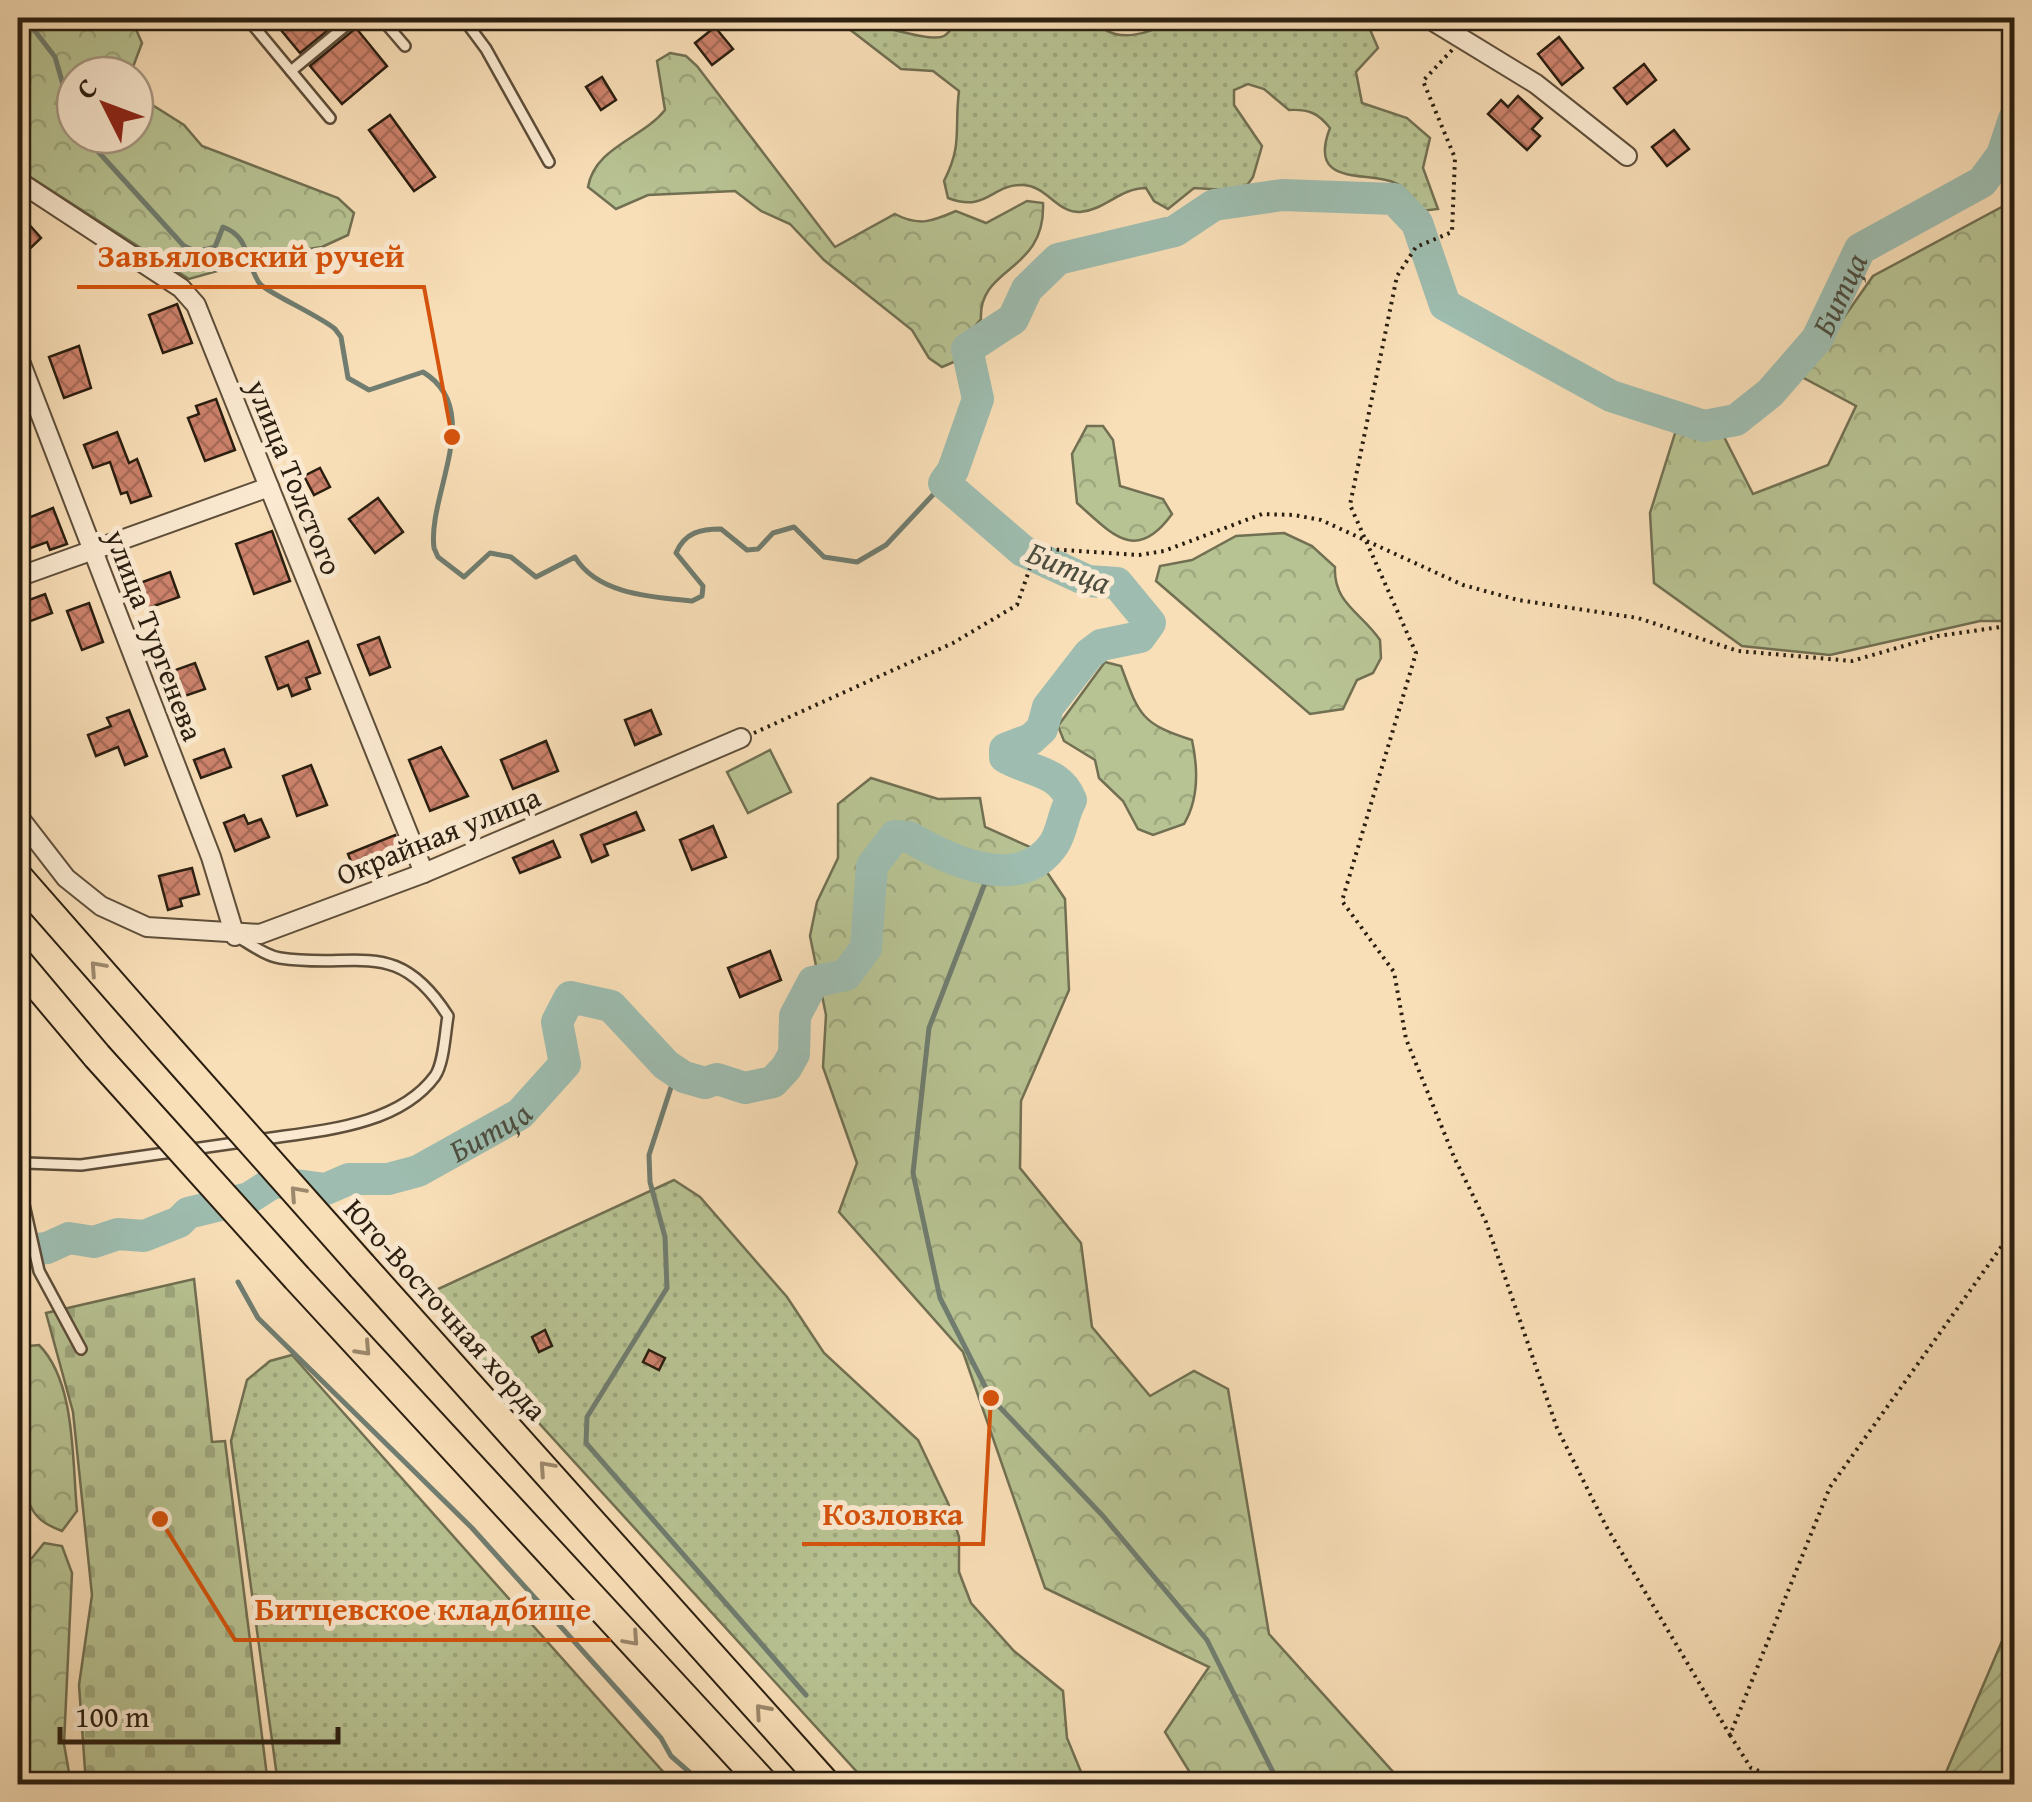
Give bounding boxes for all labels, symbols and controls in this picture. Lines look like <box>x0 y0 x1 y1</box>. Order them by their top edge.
north arrow <box>55 55 155 155</box>
text: С <box>66 68 107 108</box>
callout: Завьяловский ручей <box>77 225 424 287</box>
text: Завьяловский ручей <box>97 232 405 279</box>
water label: Битца <box>1799 244 1879 343</box>
street label: улица Толстого <box>235 372 354 581</box>
street label: улица Тургенева <box>94 522 216 748</box>
water label: Битца <box>1020 528 1118 606</box>
street label: Окрайная улица <box>329 774 547 896</box>
one-way arrow <box>91 961 109 980</box>
water label: Битца <box>440 1092 543 1173</box>
one-way arrow <box>290 1186 308 1205</box>
street label: Юго-Восточная хорда <box>334 1188 559 1431</box>
one-way arrow <box>352 1337 370 1356</box>
one-way arrow <box>540 1461 558 1480</box>
callout: Козловка <box>802 1482 983 1544</box>
text: Козловка <box>822 1490 964 1537</box>
callout: Битцевское кладбище <box>235 1578 611 1640</box>
text: Битцевское кладбище <box>255 1585 591 1632</box>
one-way arrow <box>620 1627 638 1646</box>
scale bar <box>60 1682 338 1744</box>
text: 100 m <box>75 1694 150 1738</box>
one-way arrow <box>755 1704 773 1723</box>

